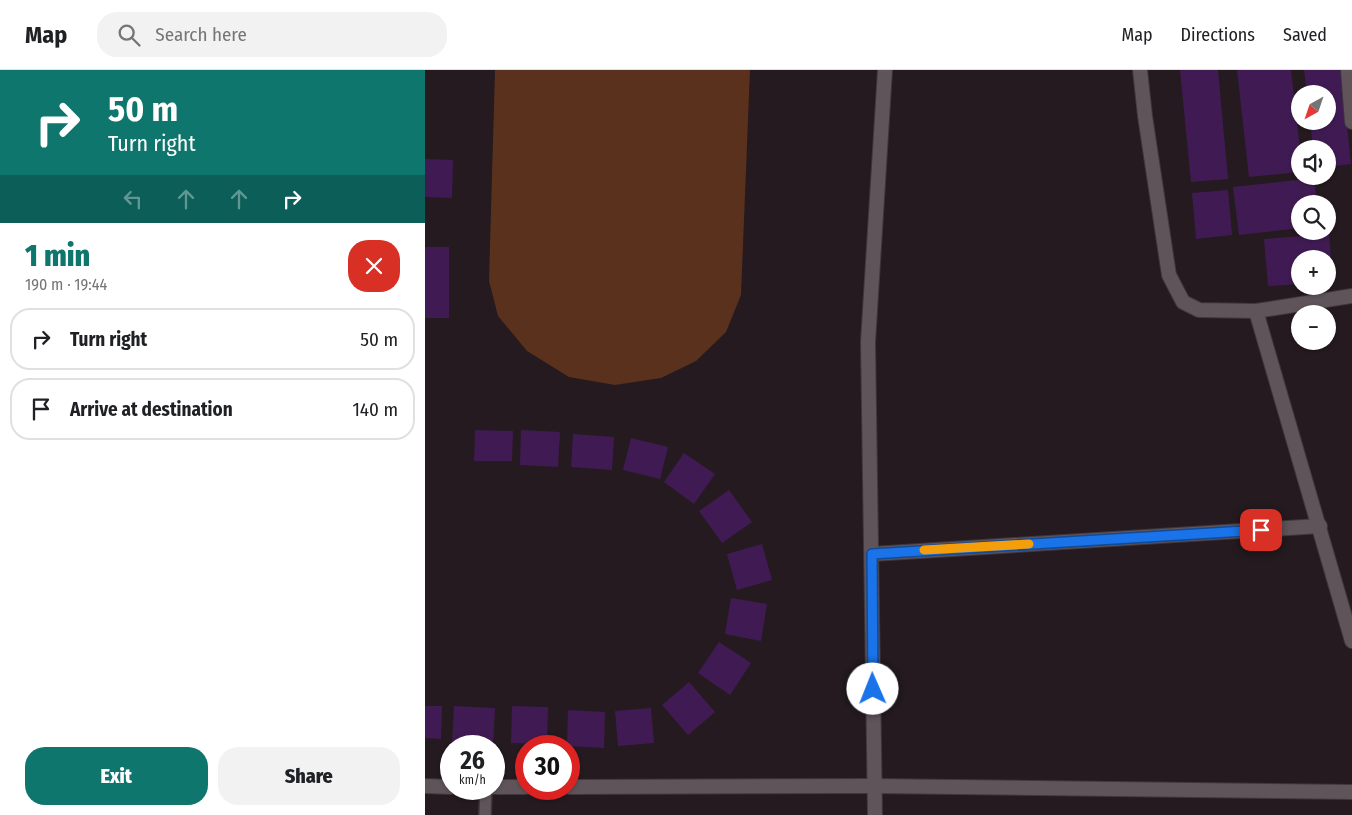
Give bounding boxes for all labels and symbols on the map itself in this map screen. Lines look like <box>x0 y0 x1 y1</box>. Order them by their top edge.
north arrow <box>1291 85 1336 130</box>
pin <box>1240 509 1282 551</box>
position arrow <box>846 662 898 714</box>
speed limit sign: 30 <box>515 735 580 800</box>

